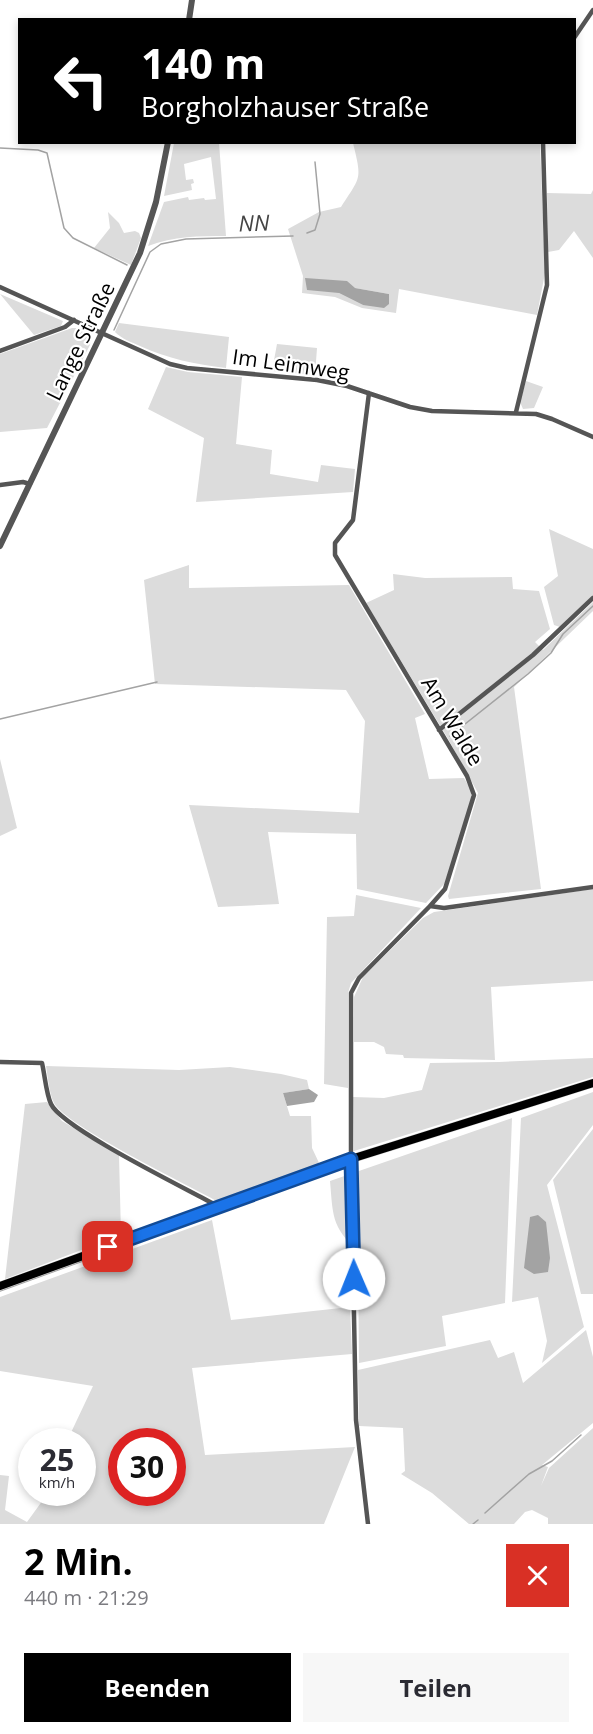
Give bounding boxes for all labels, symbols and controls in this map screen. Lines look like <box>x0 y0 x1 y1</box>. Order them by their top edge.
text: 140 m <box>141 34 265 91</box>
icon: left <box>42 42 120 120</box>
text: Borgholzhauser Straße <box>141 88 429 125</box>
water label: NN <box>238 206 271 238</box>
street label: Lange Straße <box>39 277 121 405</box>
street label: Im Leimweg <box>231 342 351 386</box>
street label: Am Walde <box>415 671 491 771</box>
pin <box>82 1221 133 1272</box>
icon: arrive <box>91 1230 124 1263</box>
position arrow <box>322 1247 386 1311</box>
speed limit sign: 30 <box>108 1428 186 1506</box>
text: 25 <box>40 1439 74 1480</box>
text: km/h <box>39 1472 75 1492</box>
text: 2 Min. <box>24 1537 133 1586</box>
button: close <box>506 1544 569 1607</box>
text: 440 m · 21:29 <box>24 1584 149 1611</box>
button: Beenden <box>24 1653 291 1722</box>
button: Teilen <box>303 1653 569 1722</box>

